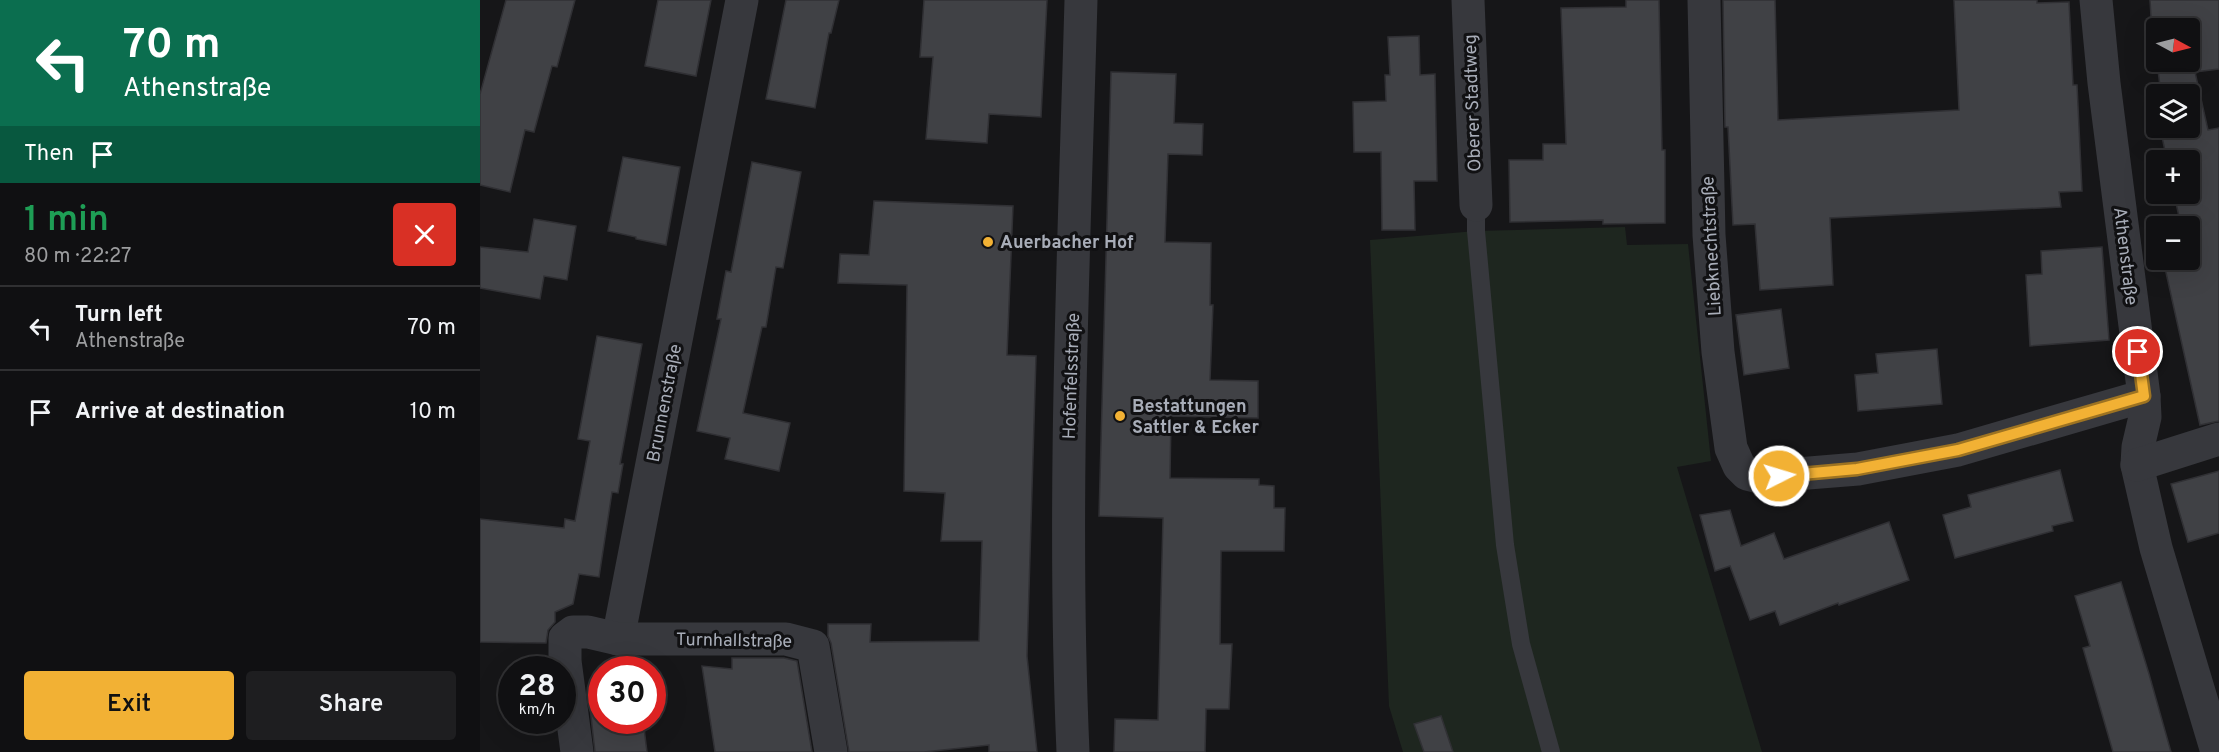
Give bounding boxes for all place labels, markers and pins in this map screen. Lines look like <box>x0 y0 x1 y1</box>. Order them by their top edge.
place label: Auerbacher Hof <box>1000 232 1134 255</box>
marker: Auerbacher Hof <box>981 235 995 249</box>
pin <box>2112 326 2163 377</box>
place label: Bestattungen Sattler & Ecker <box>1132 396 1259 440</box>
marker: Bestattungen Sattler & Ecker <box>1113 409 1127 423</box>

